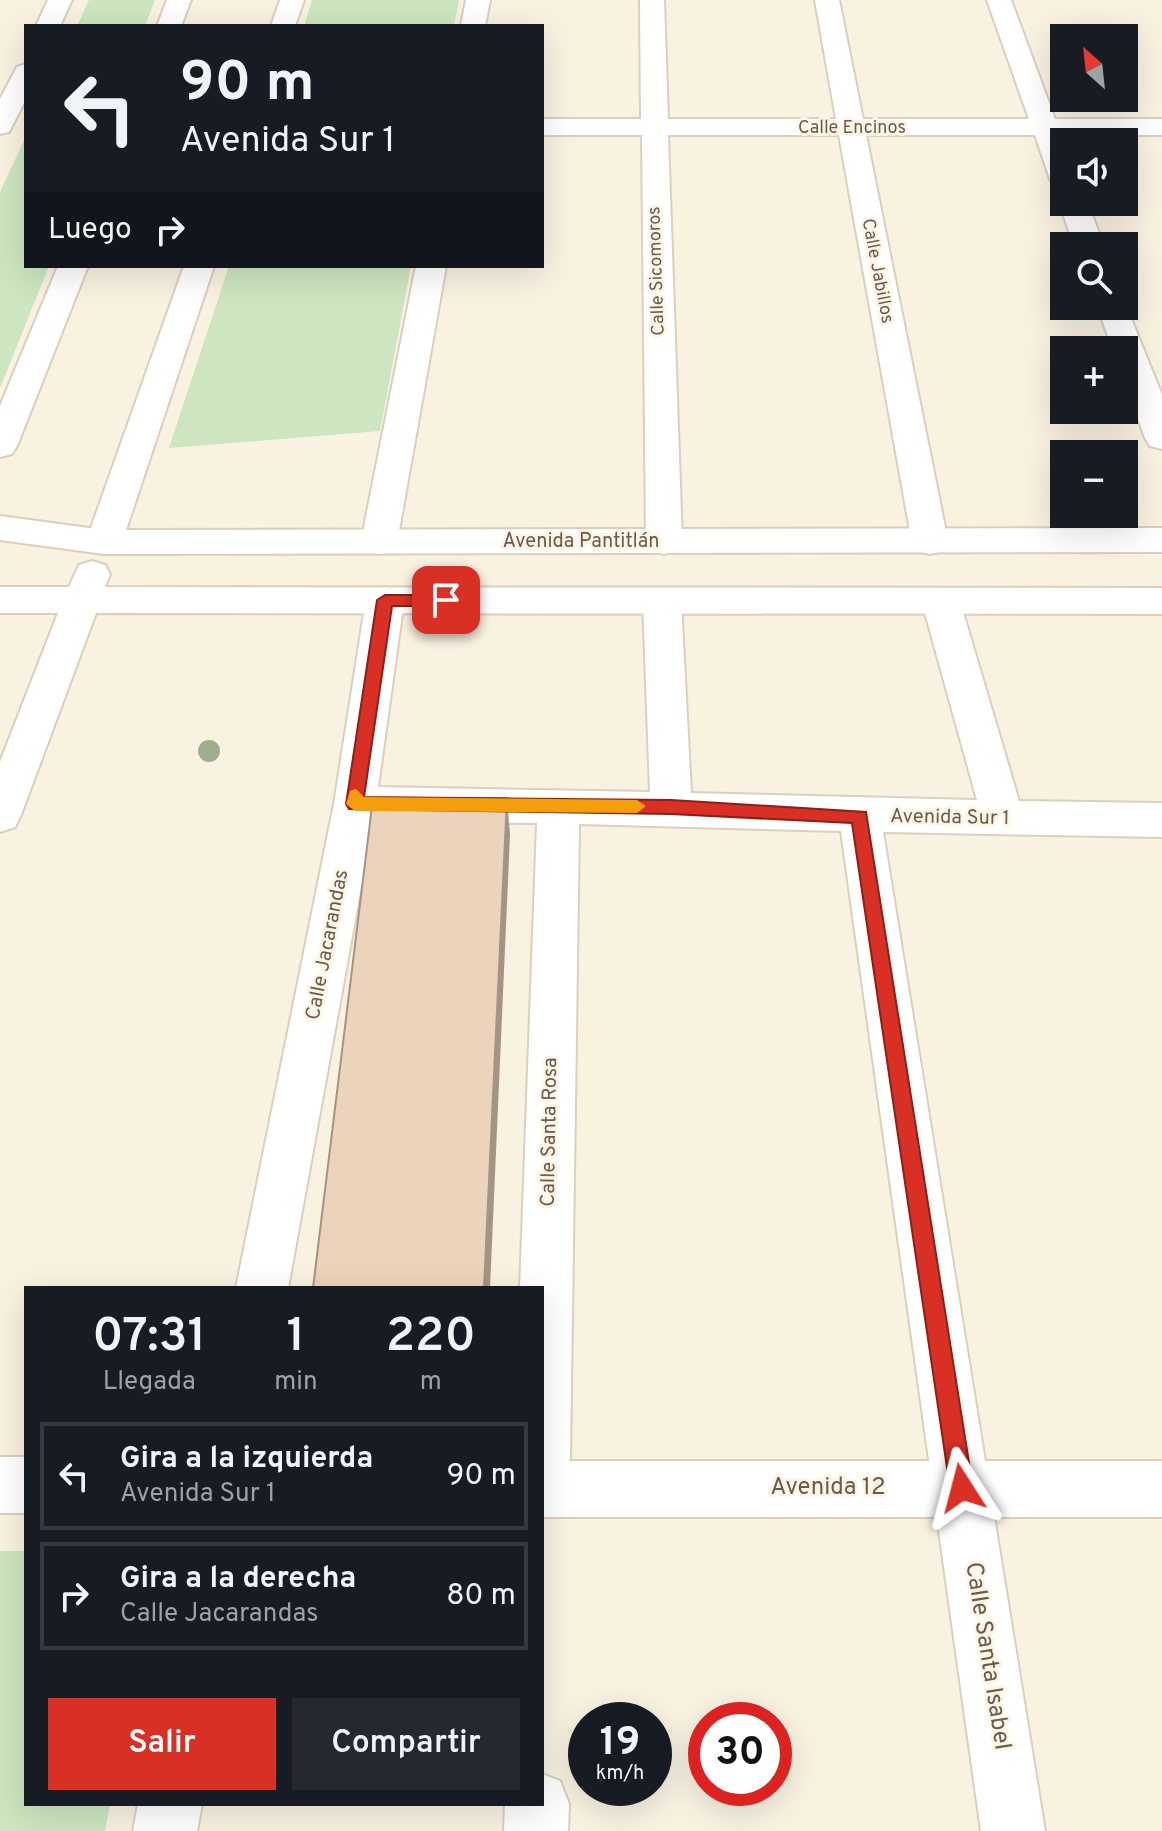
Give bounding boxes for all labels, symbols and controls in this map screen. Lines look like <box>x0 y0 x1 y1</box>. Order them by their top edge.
north arrow <box>1050 24 1138 112</box>
map controls <box>1050 24 1138 528</box>
text: 90 m <box>180 50 315 120</box>
icon: left <box>48 56 152 160</box>
street label: Calle Encinos <box>798 117 906 140</box>
text: Avenida Sur 1 <box>180 119 396 165</box>
button: sound <box>1050 128 1138 216</box>
street label: Calle Sicomoros <box>643 206 671 336</box>
icon: right <box>148 208 192 252</box>
text: Luego <box>48 212 132 249</box>
street label: Calle Jabillos <box>856 217 898 325</box>
button: search <box>1050 232 1138 320</box>
button: + <box>1050 336 1138 424</box>
button: − <box>1050 440 1138 528</box>
street label: Avenida Pantitlán <box>503 529 659 555</box>
pin <box>412 566 480 634</box>
icon: arrive <box>424 578 468 622</box>
street label: Avenida Sur 1 <box>890 804 1010 832</box>
street label: Calle Jacarandas <box>301 868 355 1022</box>
street label: Calle Santa Rosa <box>536 1057 564 1207</box>
text: 07:31 <box>92 1308 206 1368</box>
text: 1 <box>287 1308 305 1368</box>
text: 220 <box>386 1308 476 1368</box>
text: Llegada <box>103 1366 196 1399</box>
text: min <box>274 1366 318 1399</box>
text: m <box>420 1366 442 1399</box>
text: Gira a la izquierda <box>120 1441 373 1478</box>
position arrow <box>920 1446 1004 1530</box>
icon: left <box>52 1454 96 1498</box>
text: 90 m <box>447 1458 516 1495</box>
street label: Avenida 12 <box>770 1473 886 1503</box>
text: Avenida Sur 1 <box>120 1478 276 1511</box>
street label: Calle Santa Isabel <box>957 1560 1017 1752</box>
text: Gira a la derecha <box>120 1561 356 1598</box>
icon: right <box>52 1574 96 1618</box>
text: 80 m <box>446 1578 516 1615</box>
text: Calle Jacarandas <box>120 1598 318 1631</box>
button: Salir <box>48 1698 276 1790</box>
button: Compartir <box>292 1698 520 1790</box>
speed limit sign: 30 <box>688 1702 792 1806</box>
text: 19 <box>600 1719 640 1769</box>
text: km/h <box>596 1761 644 1787</box>

